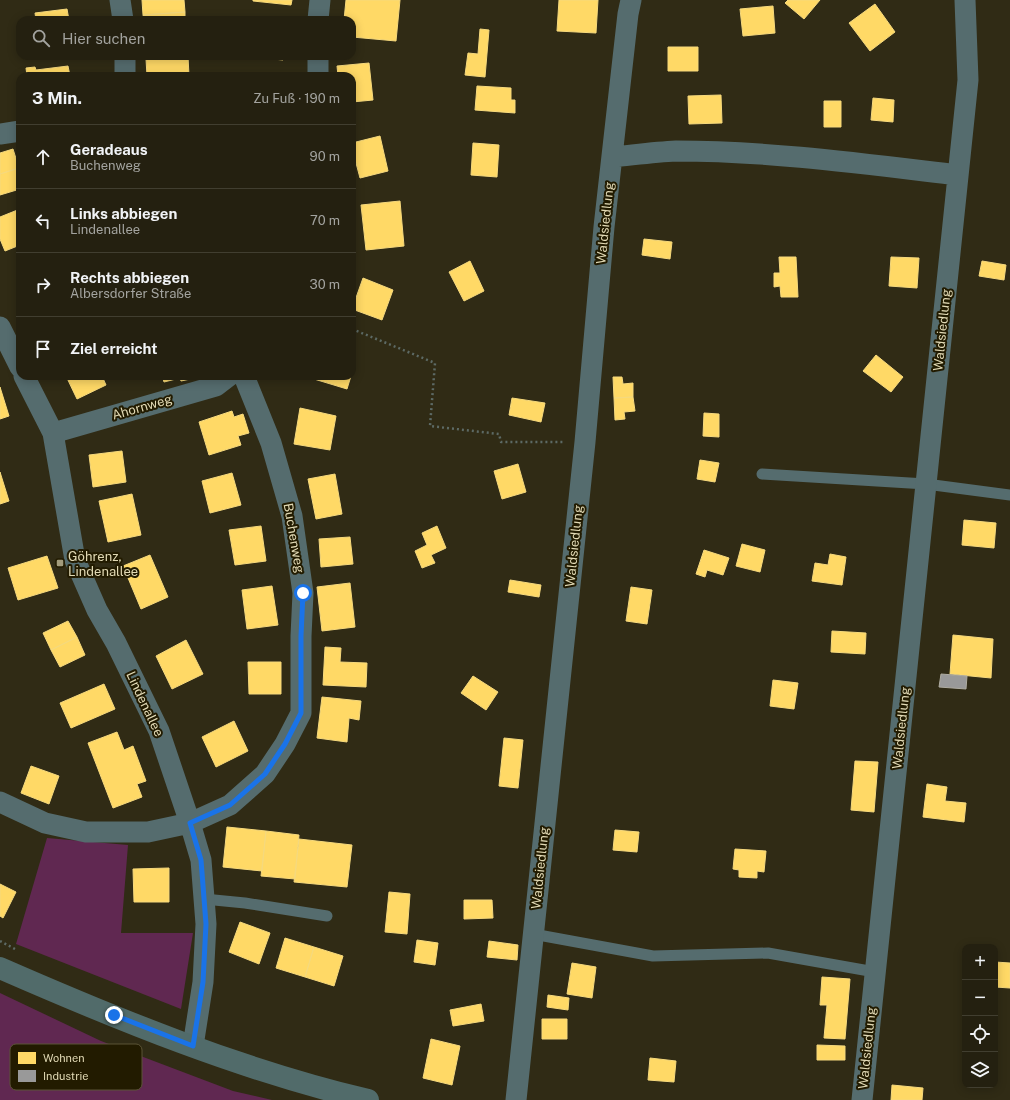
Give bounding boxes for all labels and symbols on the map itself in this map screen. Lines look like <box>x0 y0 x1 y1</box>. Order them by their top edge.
street label: Waldsiedlung <box>593 181 617 265</box>
street label: Waldsiedlung <box>930 288 954 372</box>
street label: Ahornweg <box>110 391 174 423</box>
street label: Buchenweg <box>280 502 308 574</box>
street label: Waldsiedlung <box>562 504 586 588</box>
place label: Göhrenz, Lindenallee <box>68 549 138 579</box>
marker: Göhrenz, Lindenallee <box>55 558 65 568</box>
route start <box>294 584 312 602</box>
street label: Lindenallee <box>123 669 167 739</box>
street label: Waldsiedlung <box>889 686 913 770</box>
street label: Waldsiedlung <box>528 826 552 910</box>
route end <box>105 1006 123 1024</box>
street label: Waldsiedlung <box>855 1006 879 1090</box>
legend <box>10 1044 142 1090</box>
text: Wohnen <box>43 1052 84 1064</box>
text: Industrie <box>43 1070 88 1082</box>

